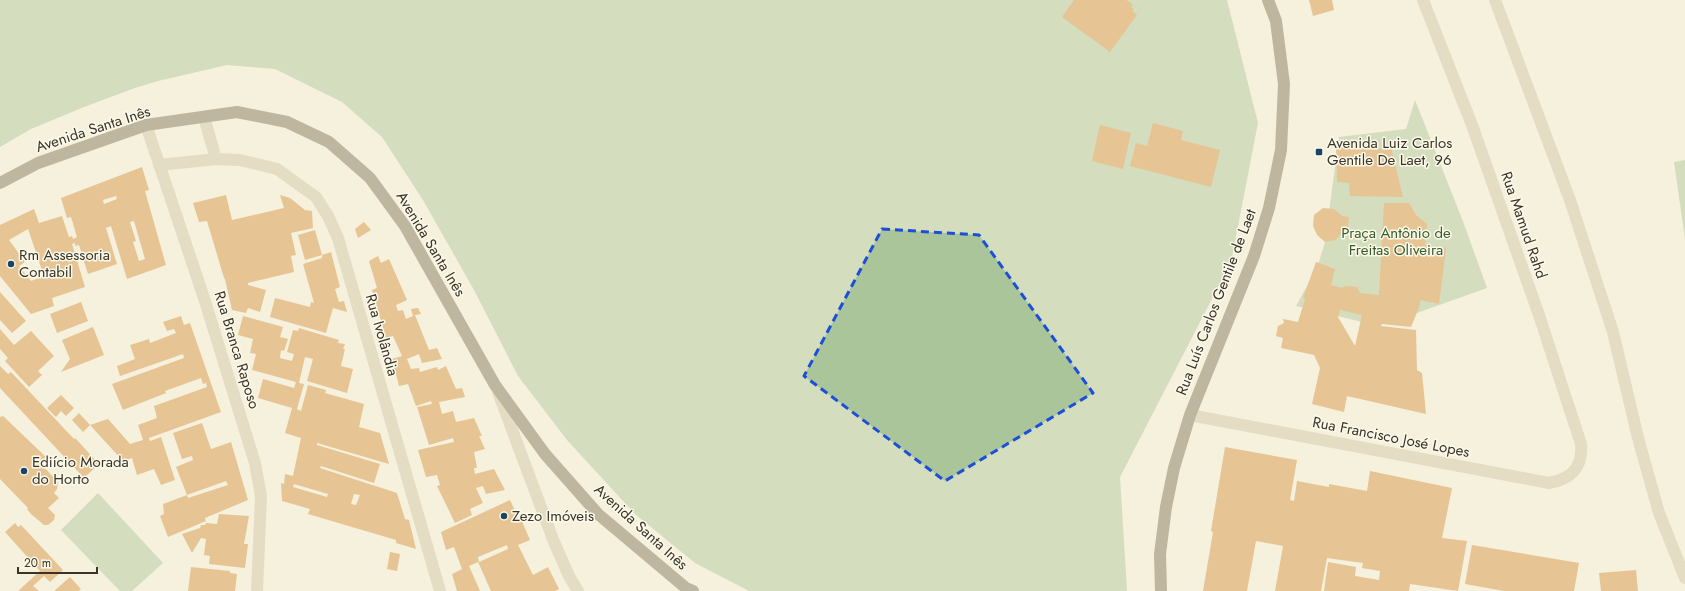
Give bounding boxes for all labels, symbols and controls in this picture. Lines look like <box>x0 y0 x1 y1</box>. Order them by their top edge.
street label: Avenida Santa Inês <box>33 100 153 158</box>
place label: Avenida Luiz Carlos Gentile De Laet, 96 <box>1327 132 1452 171</box>
marker: Avenida Luiz Carlos Gentile De Laet, 96 <box>1314 147 1324 157</box>
street label: Rua Mamud Rahd <box>1495 168 1553 282</box>
street label: Avenida Santa Inês <box>391 187 471 301</box>
street label: Rua Luís Carlos Gentile de Laet <box>1170 205 1262 398</box>
park label: Praça Antônio de Freitas Oliveira <box>1341 222 1451 261</box>
place label: Rm Assessoria Contabil <box>19 244 110 283</box>
marker: Rm Assessoria Contabil <box>6 259 16 269</box>
street label: Rua Branca Raposo <box>209 288 265 412</box>
street label: Rua Ivolândia <box>360 291 404 379</box>
street label: Rua Francisco José Lopes <box>1311 411 1471 463</box>
place label: Ediício Morada do Horto <box>32 451 129 490</box>
marker: Ediício Morada do Horto <box>19 466 29 476</box>
street label: Avenida Santa Inês <box>589 479 693 575</box>
place label: Zezo Imóveis <box>512 505 594 527</box>
marker: Zezo Imóveis <box>499 511 509 521</box>
scale bar <box>18 549 97 575</box>
text: 20 m <box>24 554 51 572</box>

